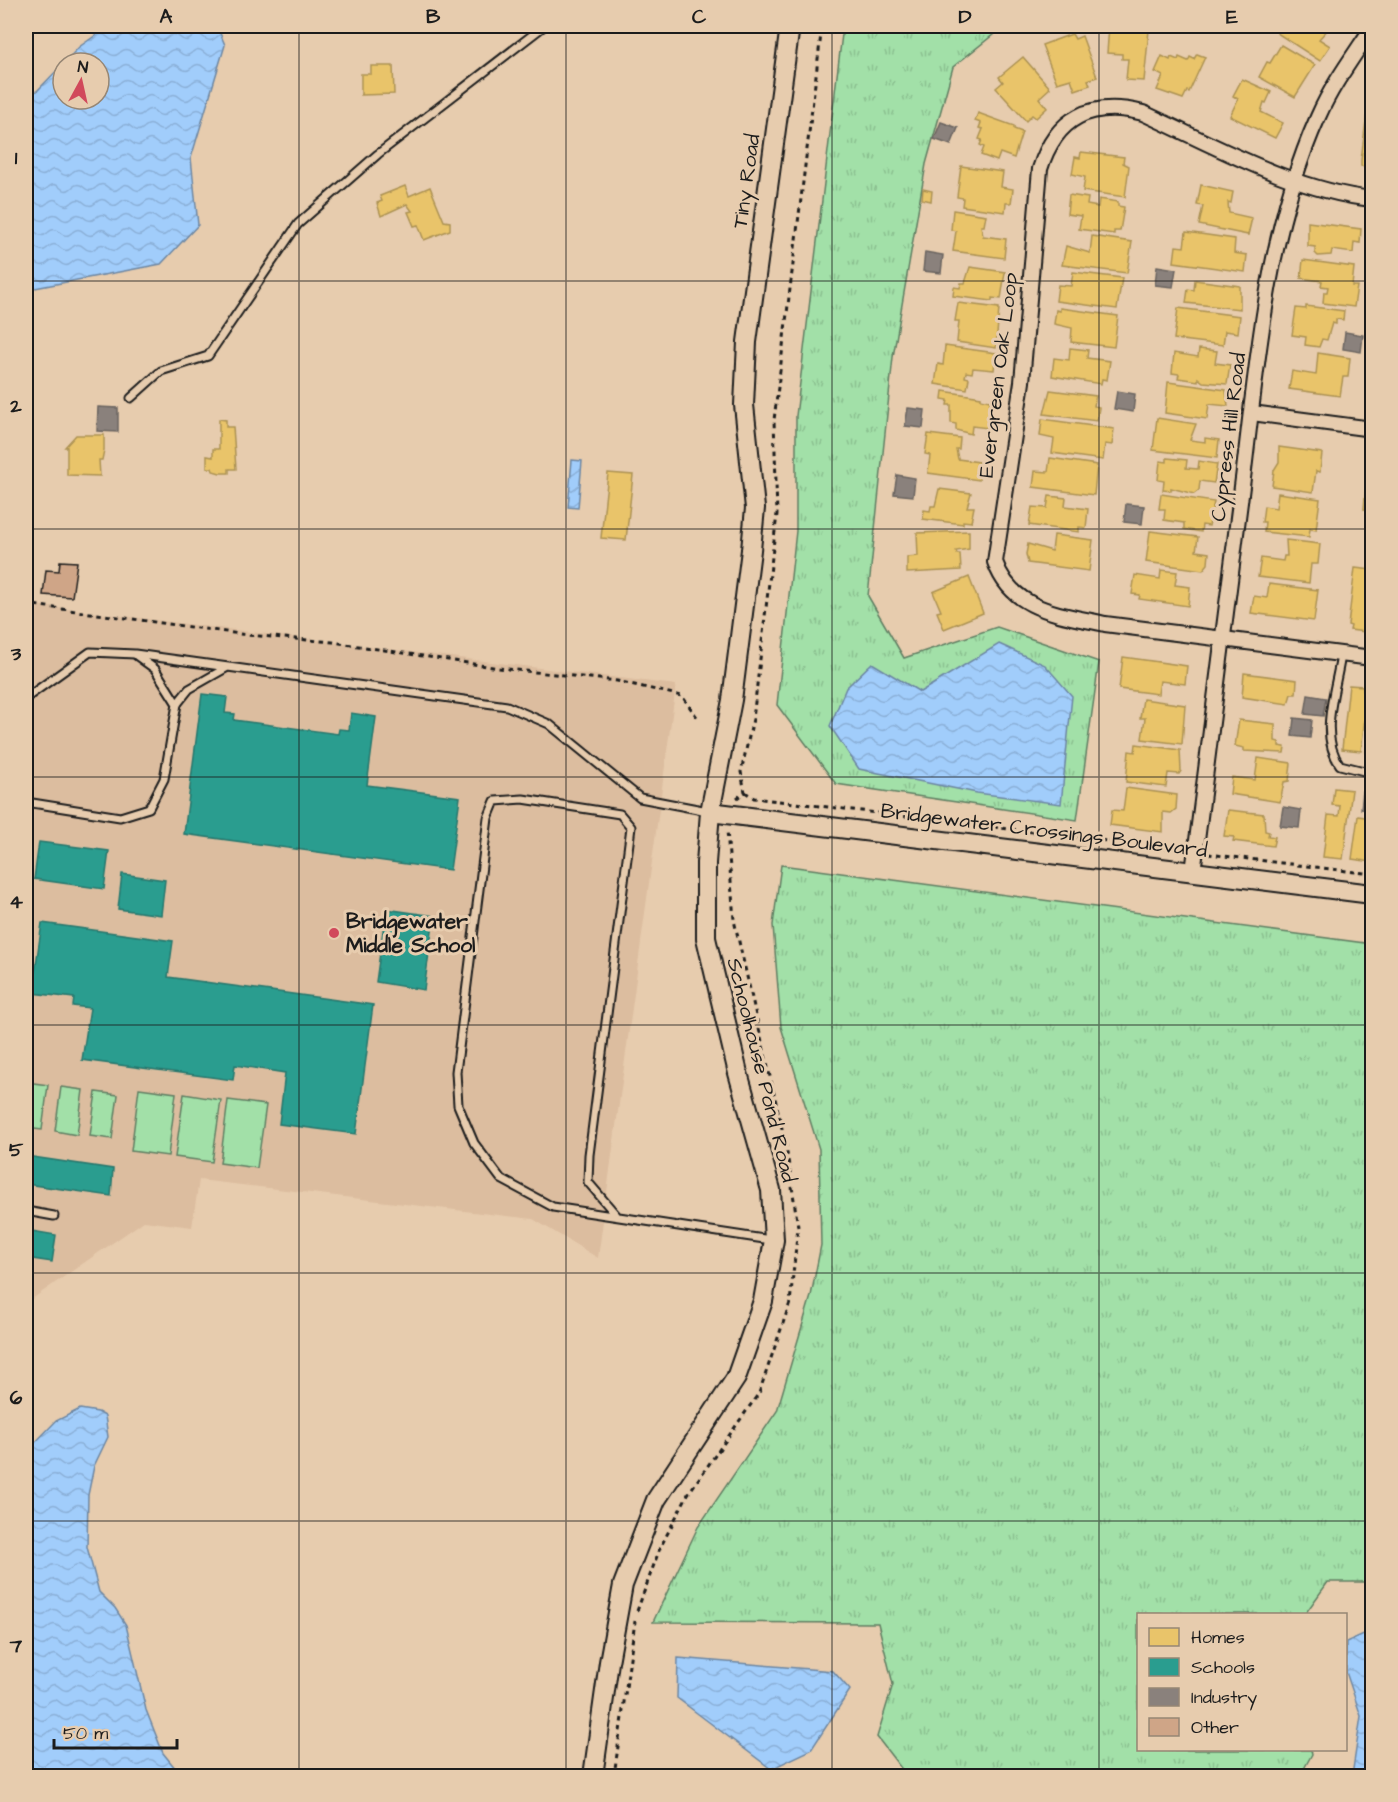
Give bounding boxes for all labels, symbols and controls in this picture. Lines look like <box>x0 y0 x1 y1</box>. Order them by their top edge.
text: A <box>160 3 173 31</box>
text: B <box>426 3 441 31</box>
text: C <box>692 3 707 31</box>
text: D <box>959 3 972 31</box>
text: E <box>1226 3 1238 31</box>
north arrow <box>51 51 111 111</box>
text: N <box>76 56 89 79</box>
street label: Tiny Road <box>726 132 769 230</box>
text: 1 <box>15 144 18 172</box>
street label: Evergreen Oak Loop <box>972 271 1027 479</box>
street label: Cypress Hill Road <box>1204 351 1255 523</box>
text: 2 <box>9 392 22 420</box>
text: 3 <box>10 640 22 668</box>
street label: Bridgewater Crossings Boulevard <box>879 796 1209 867</box>
text: 4 <box>9 888 23 916</box>
place label: Bridgewater Middle School <box>346 907 476 960</box>
marker: Bridgewater Middle School <box>327 926 341 940</box>
street label: Schoolhouse Pond Road <box>720 955 804 1186</box>
text: 5 <box>9 1136 24 1164</box>
text: 6 <box>10 1384 23 1412</box>
legend <box>1137 1613 1347 1751</box>
text: Homes <box>1191 1625 1245 1650</box>
text: 7 <box>9 1632 23 1660</box>
text: Schools <box>1191 1655 1255 1680</box>
text: Industry <box>1191 1685 1257 1711</box>
scale bar <box>54 1712 177 1750</box>
text: Other <box>1191 1715 1239 1740</box>
text: 50 m <box>63 1721 108 1746</box>

